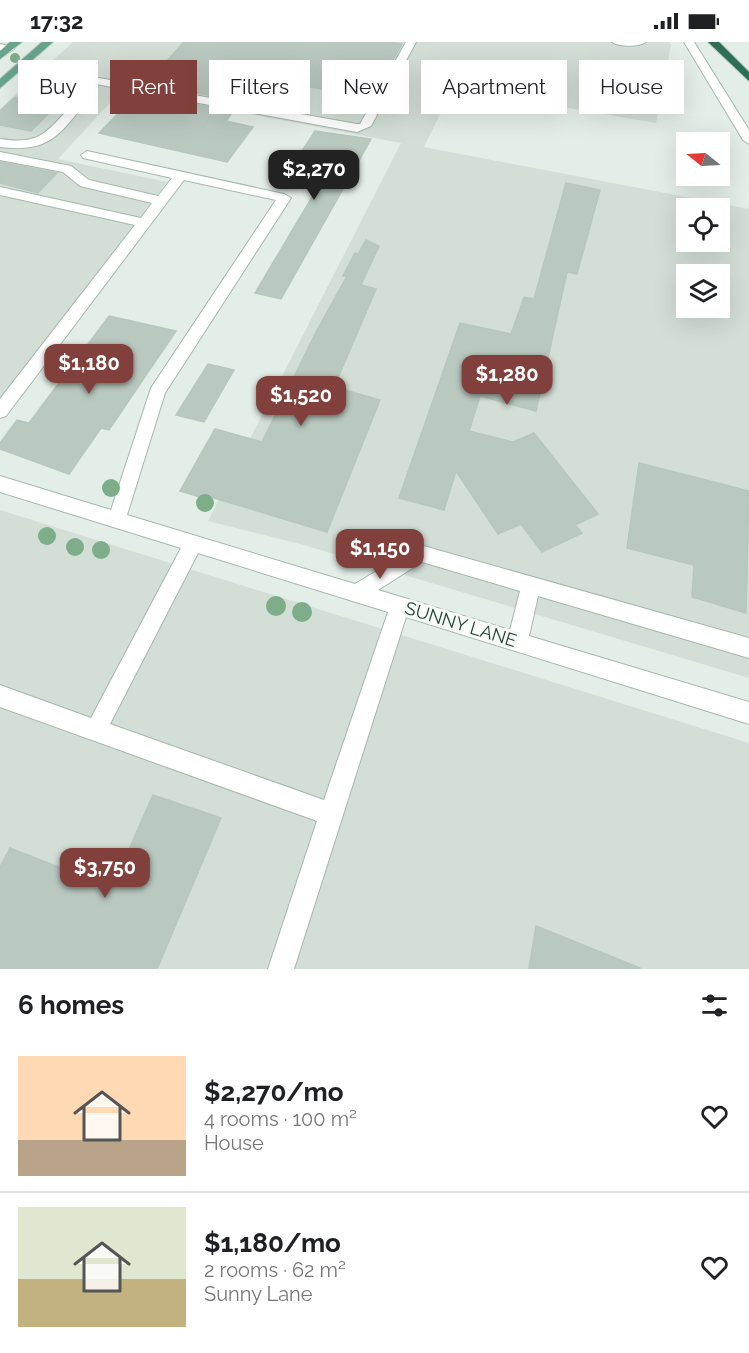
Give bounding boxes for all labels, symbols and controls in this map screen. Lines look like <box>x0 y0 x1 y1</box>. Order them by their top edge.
text: 17:32 <box>30 8 83 34</box>
chip: Buy <box>18 60 98 114</box>
chip: Rent <box>110 60 197 114</box>
chip: Filters <box>209 60 310 114</box>
chip: New <box>322 60 409 114</box>
chip: Apartment <box>421 60 567 114</box>
chip: House <box>579 60 684 114</box>
north arrow <box>676 132 730 186</box>
map controls <box>676 132 730 318</box>
pin: $2,270 <box>265 150 363 201</box>
text: $2,270 <box>282 157 346 181</box>
button: locate <box>676 198 730 252</box>
button: layers <box>676 264 730 318</box>
pin: $1,180 <box>40 344 138 395</box>
text: $1,180 <box>58 351 120 375</box>
pin: $1,280 <box>458 355 556 406</box>
text: $1,280 <box>476 362 538 386</box>
pin: $1,520 <box>252 376 350 427</box>
text: $1,520 <box>270 383 332 407</box>
pin: $1,150 <box>331 529 429 580</box>
text: $1,150 <box>350 536 410 560</box>
street label: SUNNY LANE <box>403 597 519 651</box>
pin: $3,750 <box>56 848 154 899</box>
text: $3,750 <box>74 855 136 879</box>
icon: filters <box>698 989 731 1022</box>
text: 6 homes <box>18 990 124 1020</box>
text: $2,270/mo <box>204 1077 343 1107</box>
icon: home <box>66 1080 138 1152</box>
icon: heart <box>698 1100 731 1133</box>
text: 4 rooms · 100 m² <box>204 1107 357 1131</box>
text: House <box>204 1131 264 1155</box>
text: $1,180/mo <box>204 1228 341 1258</box>
icon: home <box>66 1231 138 1303</box>
icon: heart <box>698 1251 731 1284</box>
text: 2 rooms · 62 m² <box>204 1258 346 1282</box>
text: Sunny Lane <box>204 1282 313 1306</box>

